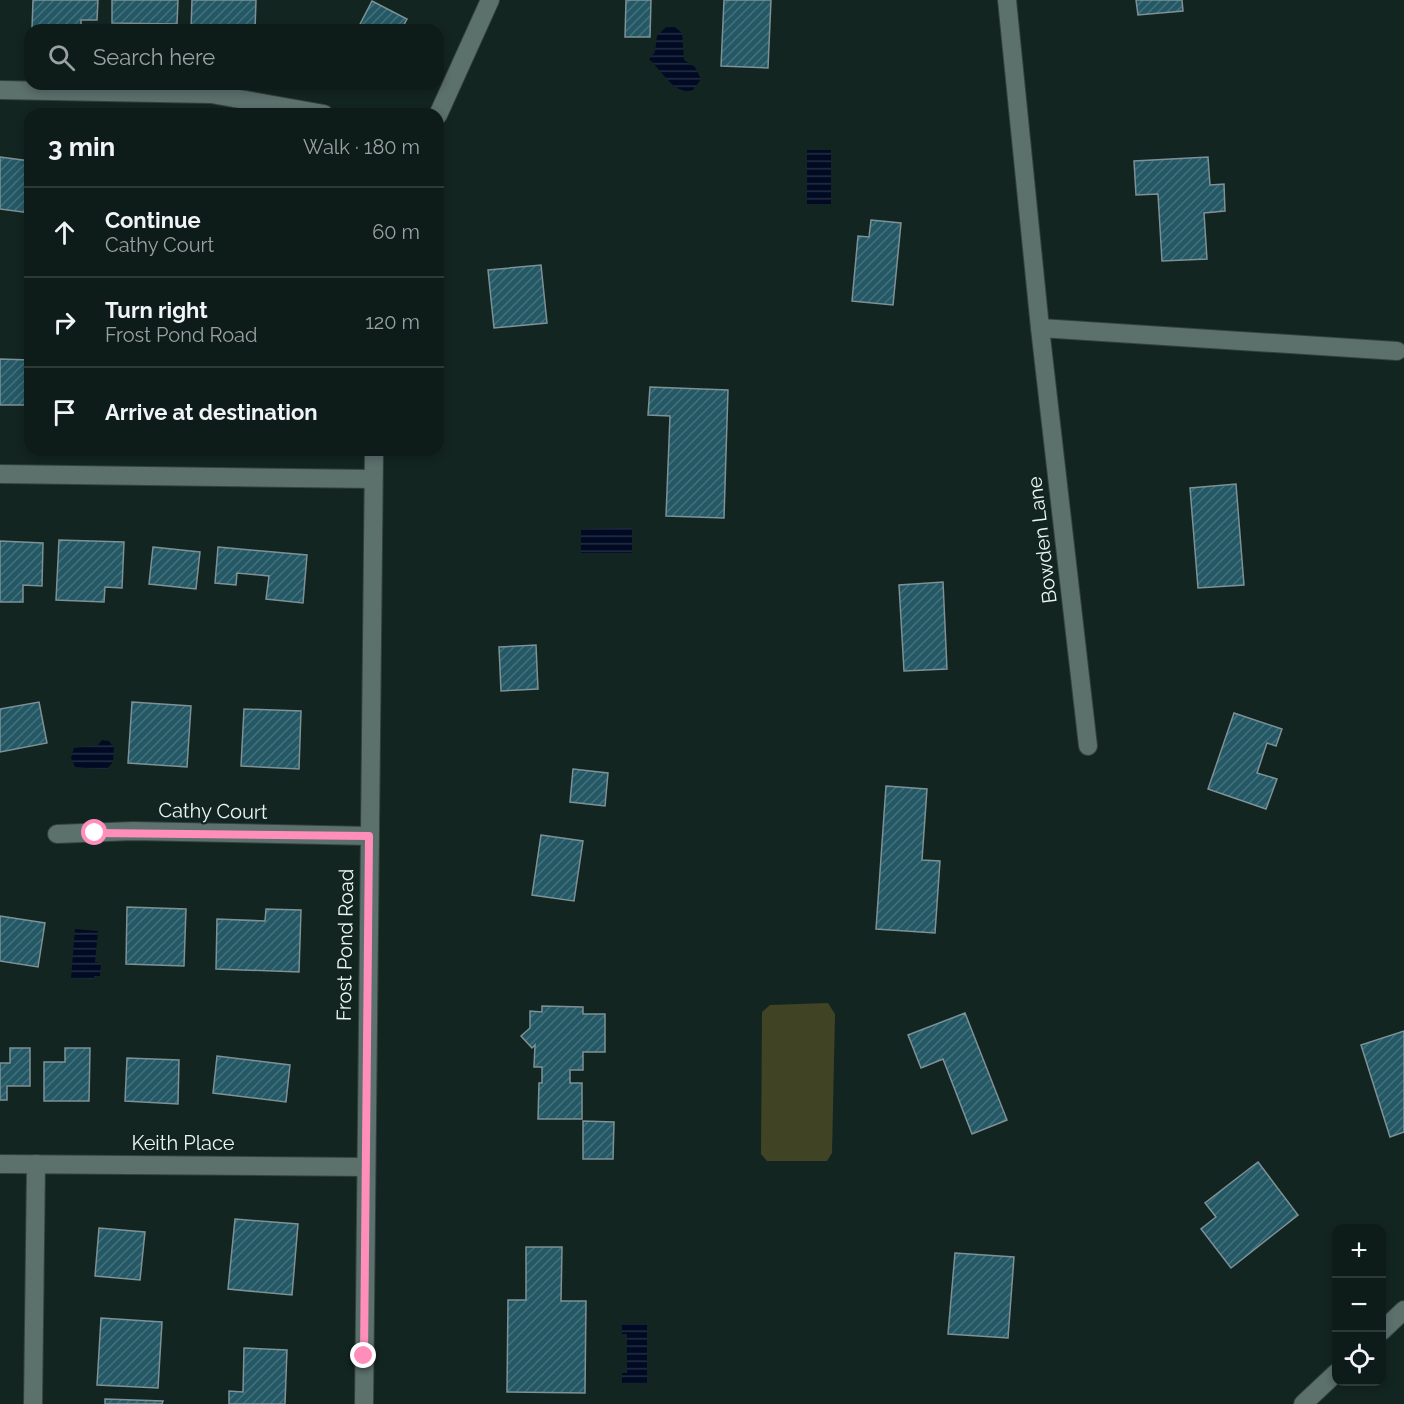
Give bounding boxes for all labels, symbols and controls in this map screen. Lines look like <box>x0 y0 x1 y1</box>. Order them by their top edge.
search box <box>24 24 444 90</box>
icon: search <box>45 41 78 74</box>
text: Search here <box>93 44 215 70</box>
text: 3 min <box>48 132 115 162</box>
text: Walk · 180 m <box>303 135 420 159</box>
text: Continue <box>105 207 201 233</box>
icon: ahead <box>48 216 81 249</box>
text: 60 m <box>372 220 420 244</box>
text: Cathy Court <box>105 233 214 257</box>
text: Turn right <box>105 297 208 323</box>
icon: right <box>48 306 81 339</box>
text: 120 m <box>365 310 420 334</box>
text: Frost Pond Road <box>105 323 257 347</box>
icon: arrive <box>48 396 81 429</box>
text: Arrive at destination <box>105 399 318 425</box>
street label: Bowden Lane <box>1022 475 1062 605</box>
street label: Cathy Court <box>158 798 268 824</box>
route start <box>81 819 107 845</box>
street label: Frost Pond Road <box>332 869 358 1021</box>
street label: Keith Place <box>131 1131 235 1155</box>
map controls <box>1332 1224 1386 1386</box>
button: + <box>1332 1224 1386 1278</box>
button: − <box>1332 1278 1386 1332</box>
button: locate <box>1332 1332 1386 1386</box>
route end <box>350 1342 376 1368</box>

